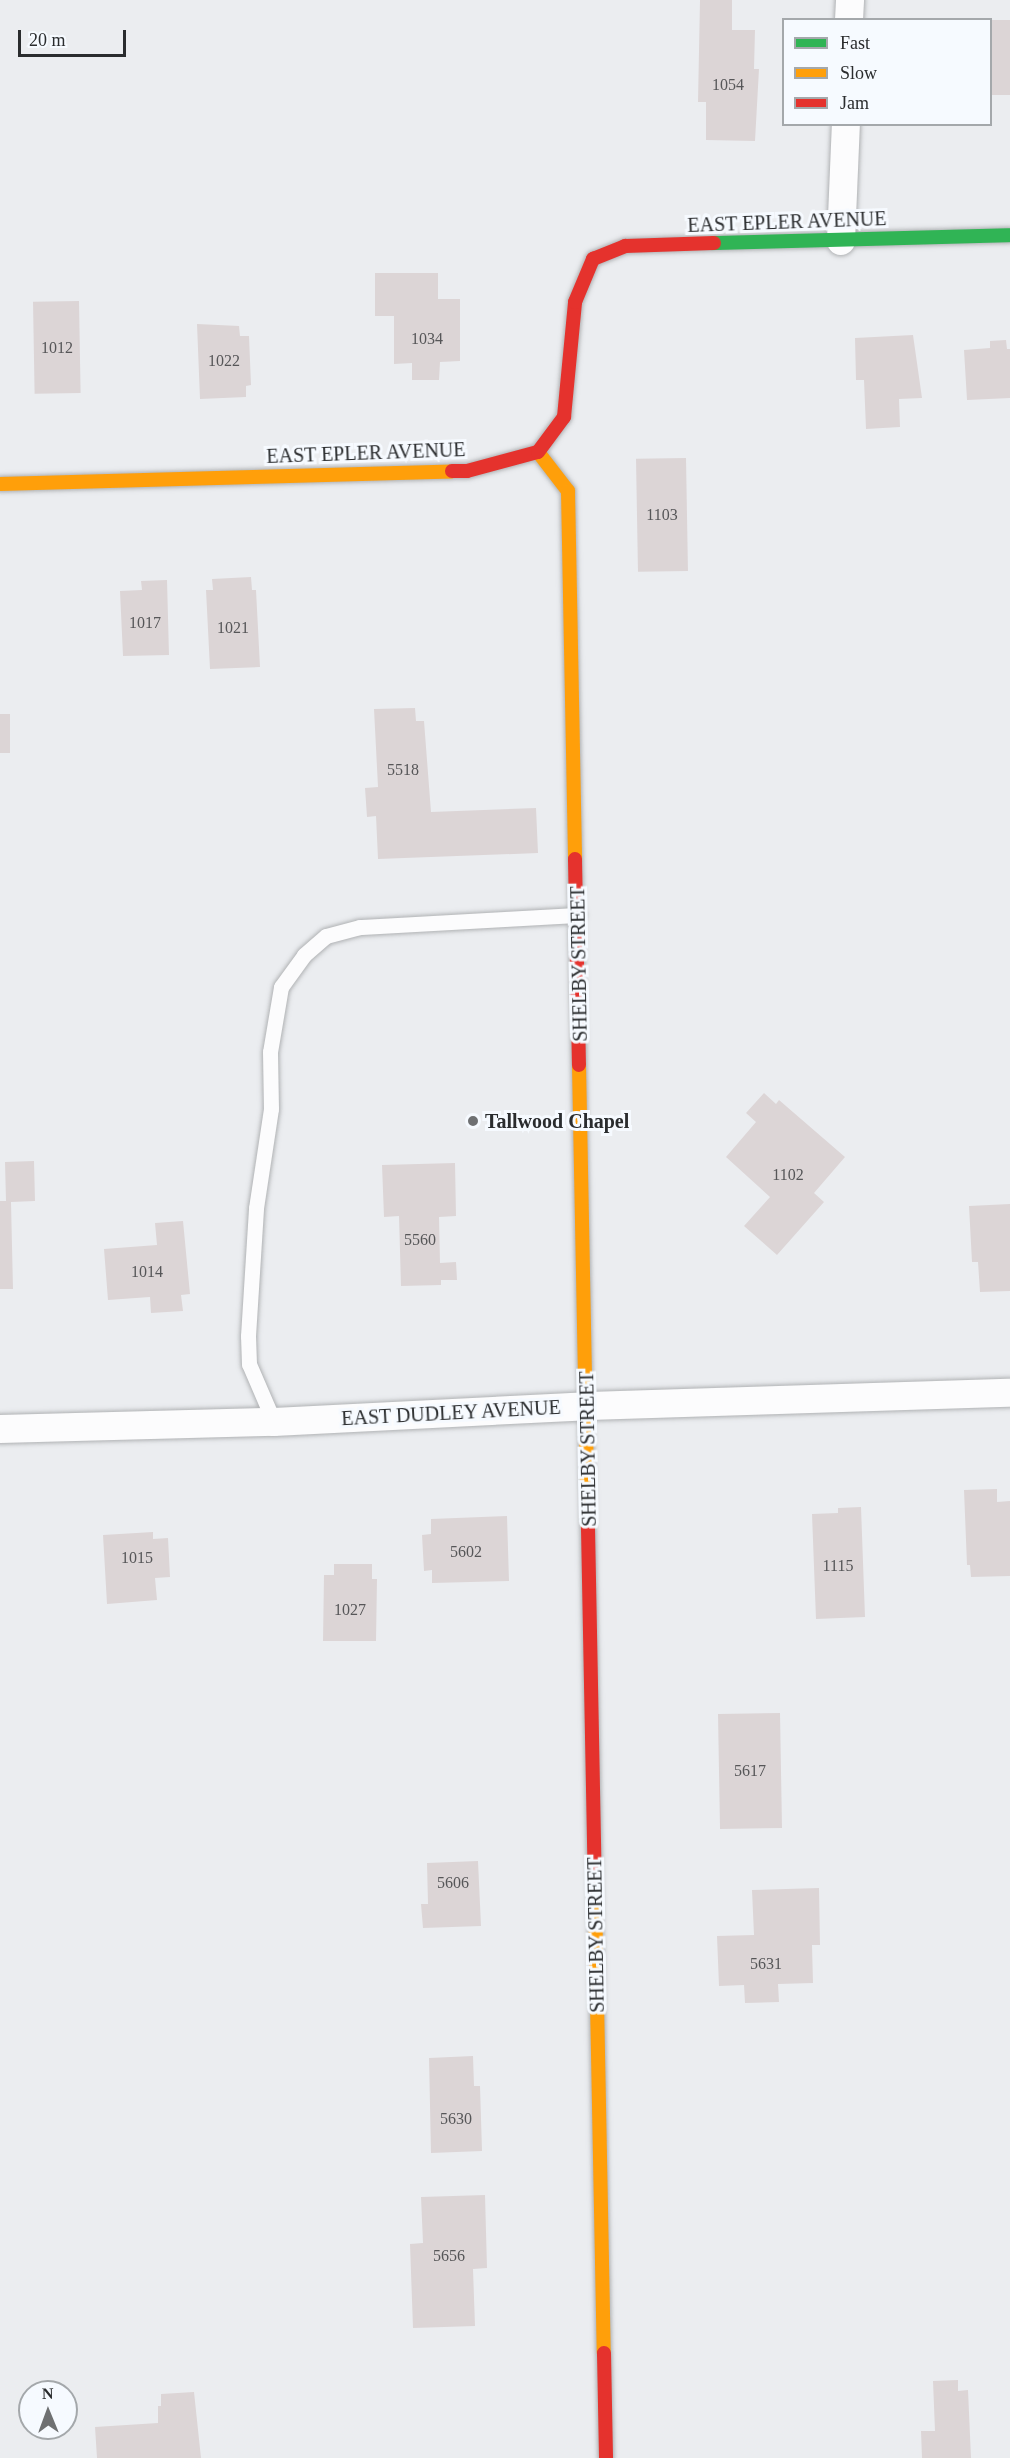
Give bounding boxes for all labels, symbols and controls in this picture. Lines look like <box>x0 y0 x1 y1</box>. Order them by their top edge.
scale bar <box>21 18 129 56</box>
legend <box>782 18 992 126</box>
text: 20 m <box>29 30 66 50</box>
text: Fast <box>840 33 870 53</box>
text: Slow <box>840 63 877 83</box>
house number: 1054 <box>712 75 744 95</box>
text: Jam <box>840 93 869 113</box>
street label: EAST EPLER AVENUE <box>686 207 888 237</box>
house number: 1034 <box>411 329 443 349</box>
house number: 1012 <box>41 338 73 358</box>
house number: 1022 <box>208 351 240 371</box>
street label: EAST EPLER AVENUE <box>265 438 467 468</box>
house number: 1103 <box>646 505 678 525</box>
house number: 1017 <box>129 613 161 633</box>
house number: 1021 <box>217 618 249 638</box>
house number: 5518 <box>387 760 419 780</box>
street label: SHELBY STREET <box>566 886 592 1042</box>
place label: Tallwood Chapel <box>485 1109 629 1133</box>
marker: Tallwood Chapel <box>466 1114 480 1128</box>
house number: 1102 <box>772 1165 804 1185</box>
house number: 5560 <box>404 1230 436 1250</box>
house number: 1014 <box>131 1262 163 1282</box>
street label: SHELBY STREET <box>575 1371 601 1527</box>
street label: EAST DUDLEY AVENUE <box>340 1395 562 1431</box>
house number: 5602 <box>450 1542 482 1562</box>
house number: 1015 <box>121 1548 153 1568</box>
house number: 1115 <box>823 1556 853 1576</box>
house number: 1027 <box>334 1600 366 1620</box>
house number: 5617 <box>734 1761 766 1781</box>
street label: SHELBY STREET <box>583 1857 609 2013</box>
house number: 5606 <box>437 1873 469 1893</box>
house number: 5631 <box>750 1954 782 1974</box>
house number: 5630 <box>440 2109 472 2129</box>
house number: 5656 <box>433 2246 465 2266</box>
north arrow <box>18 2380 78 2440</box>
text: N <box>42 2385 54 2402</box>

